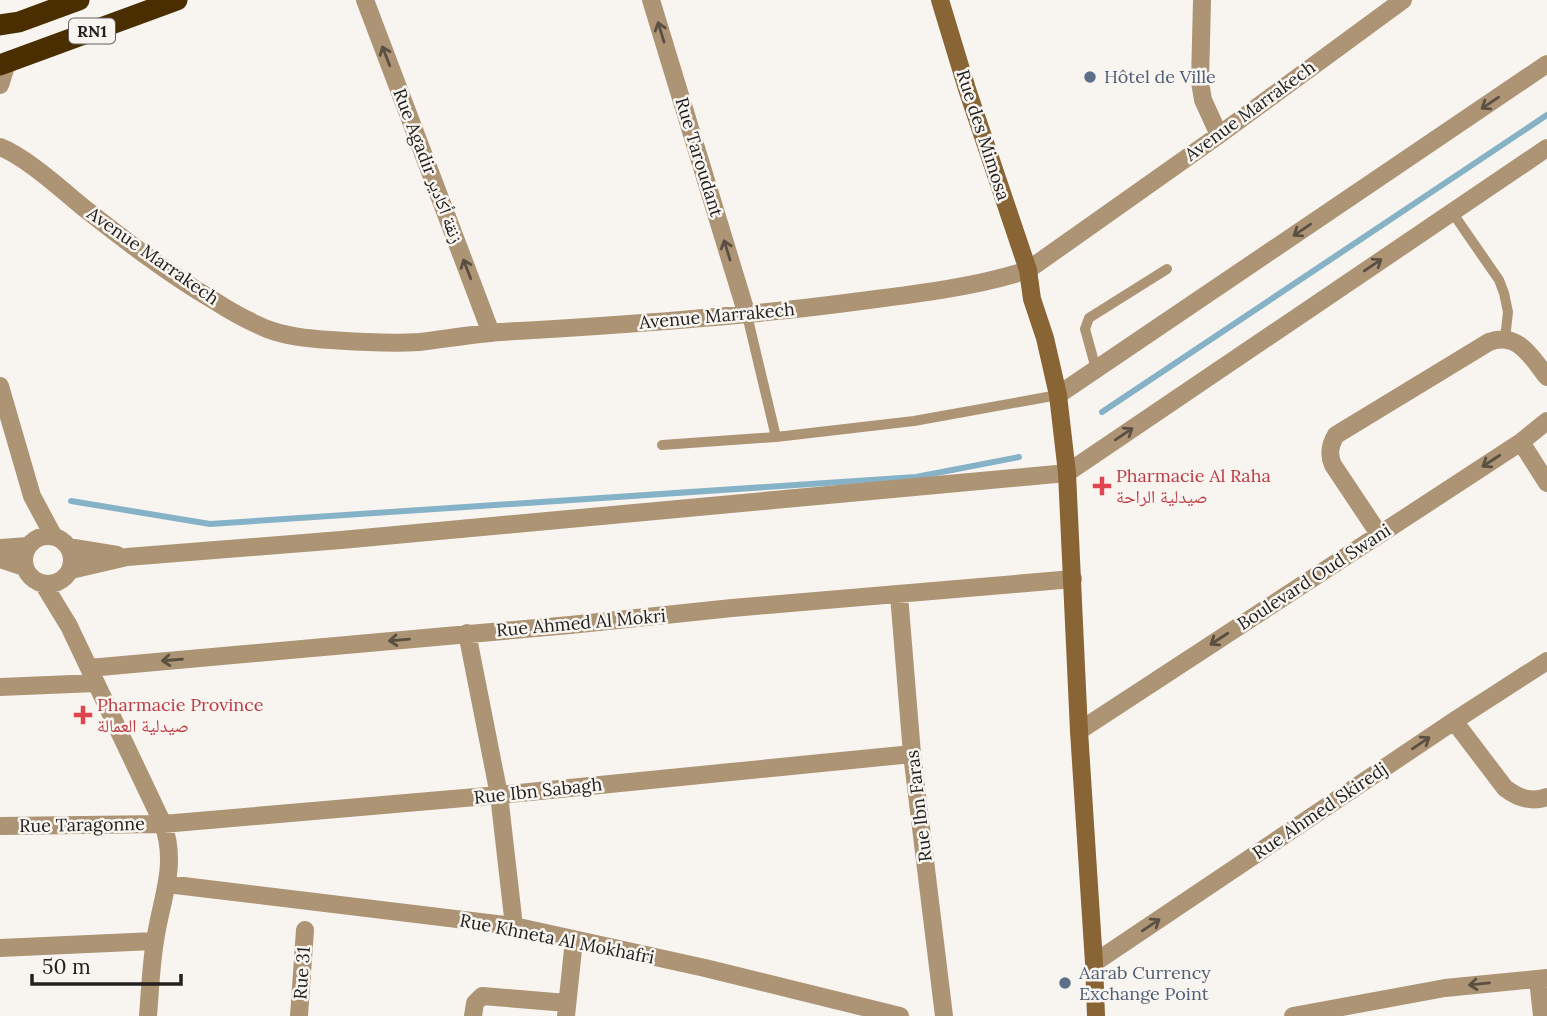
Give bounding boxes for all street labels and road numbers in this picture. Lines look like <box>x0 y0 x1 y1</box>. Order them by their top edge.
road number: RN1 <box>69 19 115 44</box>
street label: Avenue Marrakech <box>1179 55 1320 166</box>
street label: Rue des Mimosa <box>952 67 1015 203</box>
street label: Rue Agadir زنقة أكادير <box>388 85 469 247</box>
street label: Rue Taroudant <box>670 94 729 219</box>
street label: Avenue Marrakech <box>82 201 224 310</box>
street label: Avenue Marrakech <box>637 297 796 334</box>
street label: Boulevard Oud Swani <box>1233 518 1395 635</box>
street label: Rue Ahmed Al Mokri <box>495 604 667 641</box>
street label: Rue Ibn Faras <box>900 749 937 863</box>
street label: Rue Ahmed Skiredj <box>1248 757 1391 864</box>
street label: Rue Ibn Sabagh <box>473 772 604 809</box>
street label: Rue Taragonne <box>19 812 145 837</box>
street label: Rue Khneta Al Mokhafri <box>458 908 656 969</box>
street label: Rue 31 <box>288 946 315 1000</box>

